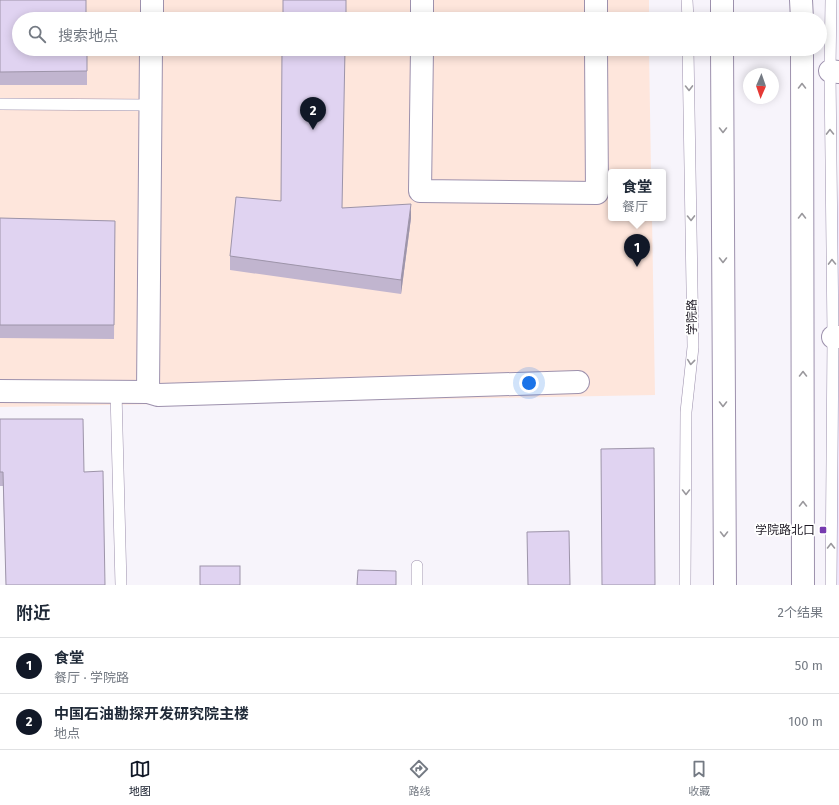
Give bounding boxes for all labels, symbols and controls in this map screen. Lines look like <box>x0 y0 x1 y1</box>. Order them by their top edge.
search box <box>12 12 827 56</box>
icon: search <box>26 23 48 45</box>
text: 搜索地点 <box>58 27 118 45</box>
north arrow <box>743 68 779 104</box>
one-way arrow <box>798 83 806 89</box>
one-way arrow <box>685 85 693 91</box>
pin: 2 <box>300 97 326 130</box>
one-way arrow <box>719 127 727 133</box>
one-way arrow <box>826 129 834 135</box>
popup <box>608 169 666 221</box>
text: 食堂 <box>622 178 652 196</box>
text: 餐厅 <box>622 199 648 214</box>
one-way arrow <box>798 213 806 219</box>
one-way arrow <box>687 215 695 221</box>
pin: 1 <box>624 234 650 267</box>
one-way arrow <box>719 257 727 263</box>
one-way arrow <box>828 259 836 265</box>
street label: 学院路 <box>685 299 699 335</box>
one-way arrow <box>687 359 696 365</box>
one-way arrow <box>799 371 807 377</box>
your location <box>519 373 539 393</box>
one-way arrow <box>719 401 727 407</box>
one-way arrow <box>682 489 690 495</box>
one-way arrow <box>799 501 807 507</box>
place label: 学院路北口 <box>755 523 815 537</box>
marker: 学院路北口 <box>818 525 828 535</box>
one-way arrow <box>720 531 728 537</box>
one-way arrow <box>827 543 835 549</box>
text: 附近 <box>16 603 50 624</box>
text: 2个结果 <box>778 605 823 620</box>
text: 食堂 <box>54 649 84 667</box>
text: 1 <box>26 658 32 673</box>
text: 50 m <box>795 658 823 673</box>
text: 餐厅 · 学院路 <box>54 670 129 685</box>
text: 中国石油勘探开发研究院主楼 <box>54 705 249 723</box>
text: 2 <box>26 714 32 729</box>
text: 100 m <box>788 714 823 729</box>
text: 地点 <box>54 726 80 741</box>
tab: 地图 <box>129 758 151 798</box>
tab: 路线 <box>408 758 430 798</box>
tab: 收藏 <box>688 758 710 798</box>

